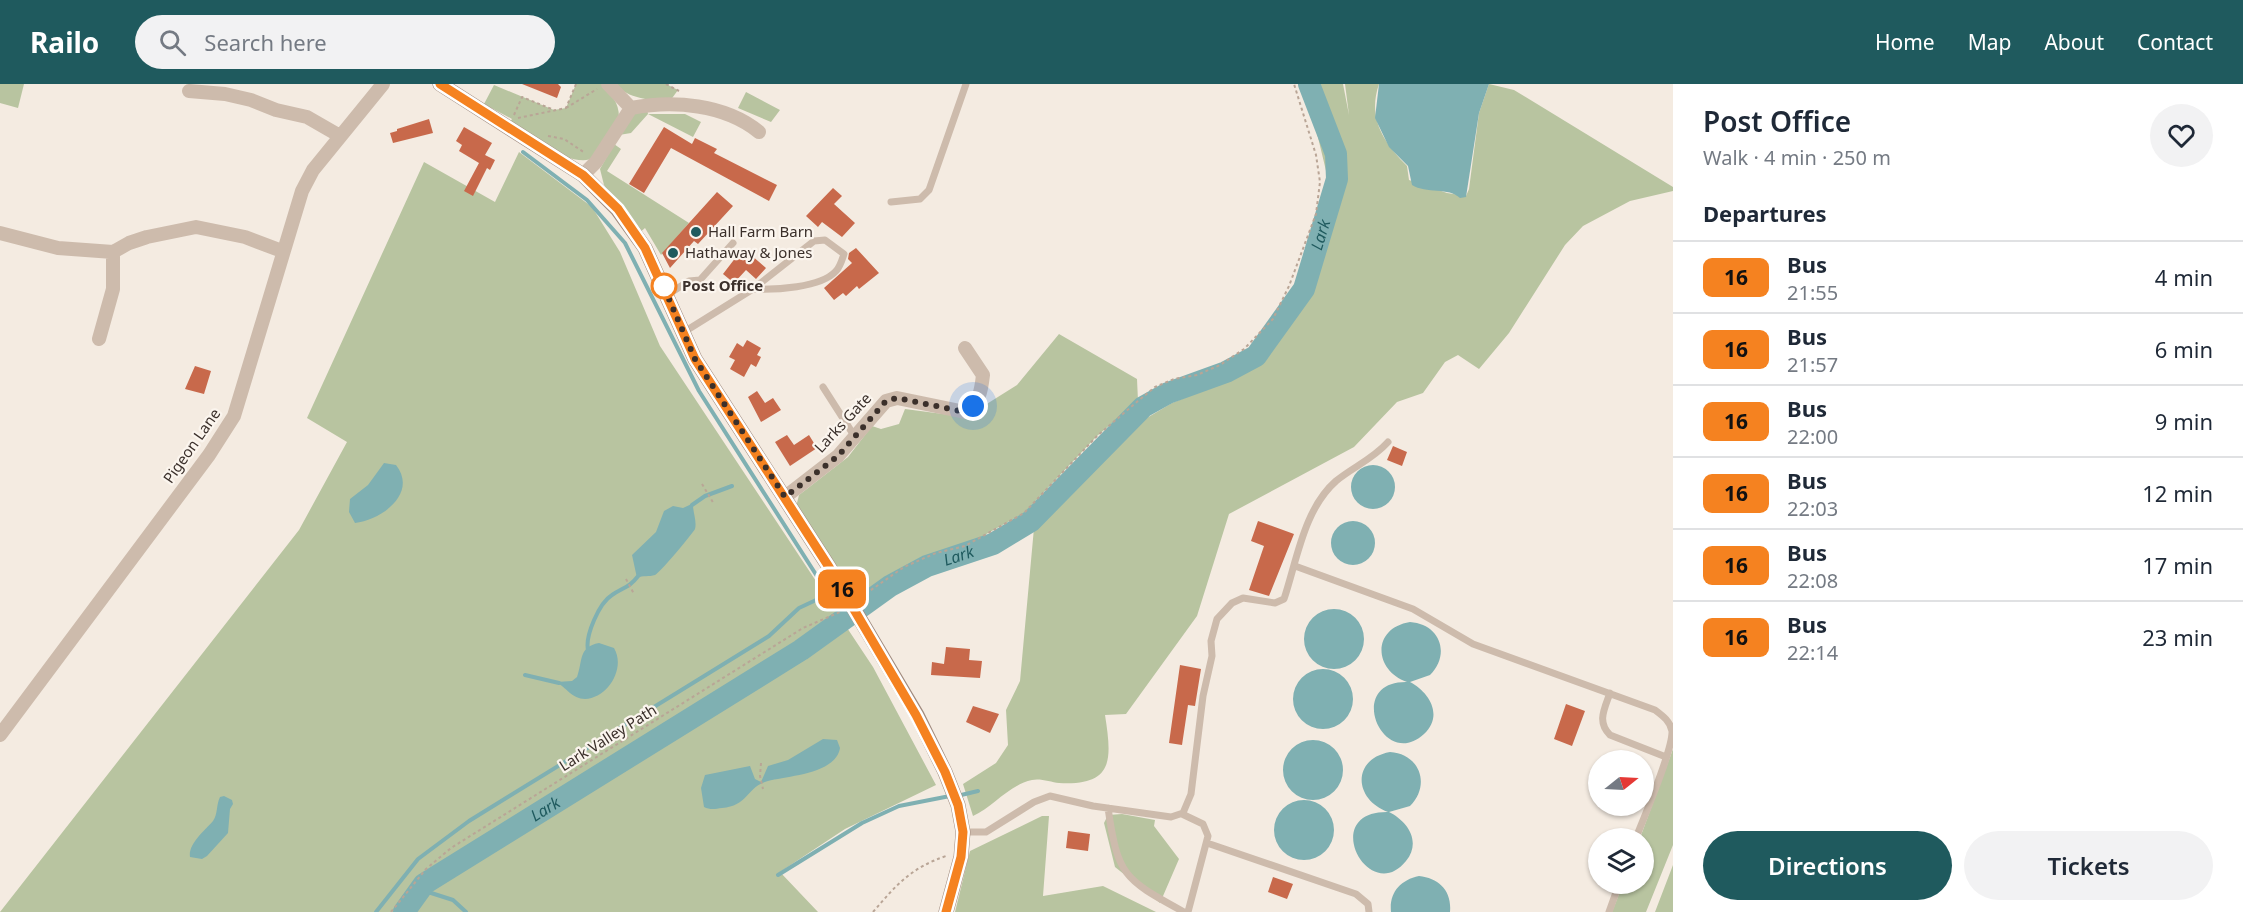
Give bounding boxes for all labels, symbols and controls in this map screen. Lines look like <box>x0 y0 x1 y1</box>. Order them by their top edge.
search box <box>135 15 555 69</box>
text: Railo <box>30 23 99 61</box>
icon: search <box>156 26 189 59</box>
text: Search here <box>204 27 327 57</box>
text: Home <box>1875 28 1935 56</box>
text: Map <box>1968 28 2011 56</box>
text: About <box>2044 28 2104 56</box>
text: Contact <box>2137 28 2213 56</box>
text: Post Office <box>1703 102 1851 140</box>
button: heart <box>2150 104 2213 167</box>
text: Walk · 4 min · 250 m <box>1703 144 1891 171</box>
text: Departures <box>1703 198 1827 228</box>
water label: Lark <box>1305 216 1336 253</box>
place label: Hall Farm Barn <box>708 221 813 241</box>
marker: Hall Farm Barn <box>689 225 703 239</box>
place label: Hathaway & Jones <box>685 242 812 262</box>
marker: Hathaway & Jones <box>666 246 680 260</box>
text: Bus <box>1787 249 1827 279</box>
text: 4 min <box>2155 262 2213 292</box>
text: 16 <box>1724 263 1748 291</box>
marker: Post Office <box>651 273 677 299</box>
place label: Post Office <box>682 275 763 295</box>
text: 21:55 <box>1787 279 1838 306</box>
text: Bus <box>1787 321 1827 351</box>
text: 6 min <box>2155 334 2213 364</box>
text: 16 <box>1724 335 1748 363</box>
text: 21:57 <box>1787 351 1838 378</box>
street label: Larks Gate <box>809 388 875 456</box>
your location <box>958 391 988 421</box>
text: Bus <box>1787 393 1827 423</box>
street label: Pigeon Lane <box>158 404 224 487</box>
text: 9 min <box>2155 406 2213 436</box>
text: 16 <box>1724 407 1748 435</box>
text: 22:00 <box>1787 423 1838 450</box>
text: Bus <box>1787 465 1827 495</box>
text: 12 min <box>2142 478 2213 508</box>
text: 16 <box>1724 479 1748 507</box>
text: 22:03 <box>1787 495 1838 522</box>
text: Bus <box>1787 537 1827 567</box>
water label: Lark <box>940 540 978 571</box>
text: 17 min <box>2142 550 2213 580</box>
text: 16 <box>1724 551 1748 579</box>
text: 22:08 <box>1787 567 1838 594</box>
line badge: 16 <box>815 570 869 608</box>
text: 16 <box>830 575 854 603</box>
text: Bus <box>1787 609 1827 639</box>
text: 23 min <box>2142 622 2213 652</box>
text: 16 <box>1724 623 1748 651</box>
text: 22:14 <box>1787 639 1838 666</box>
street label: Lark Valley Path <box>555 699 660 775</box>
north arrow <box>1588 750 1654 816</box>
map controls <box>1588 750 1654 894</box>
water label: Lark <box>526 791 565 826</box>
button: layers <box>1588 828 1654 894</box>
button: Directions <box>1703 831 1952 900</box>
button: Tickets <box>1964 831 2213 900</box>

